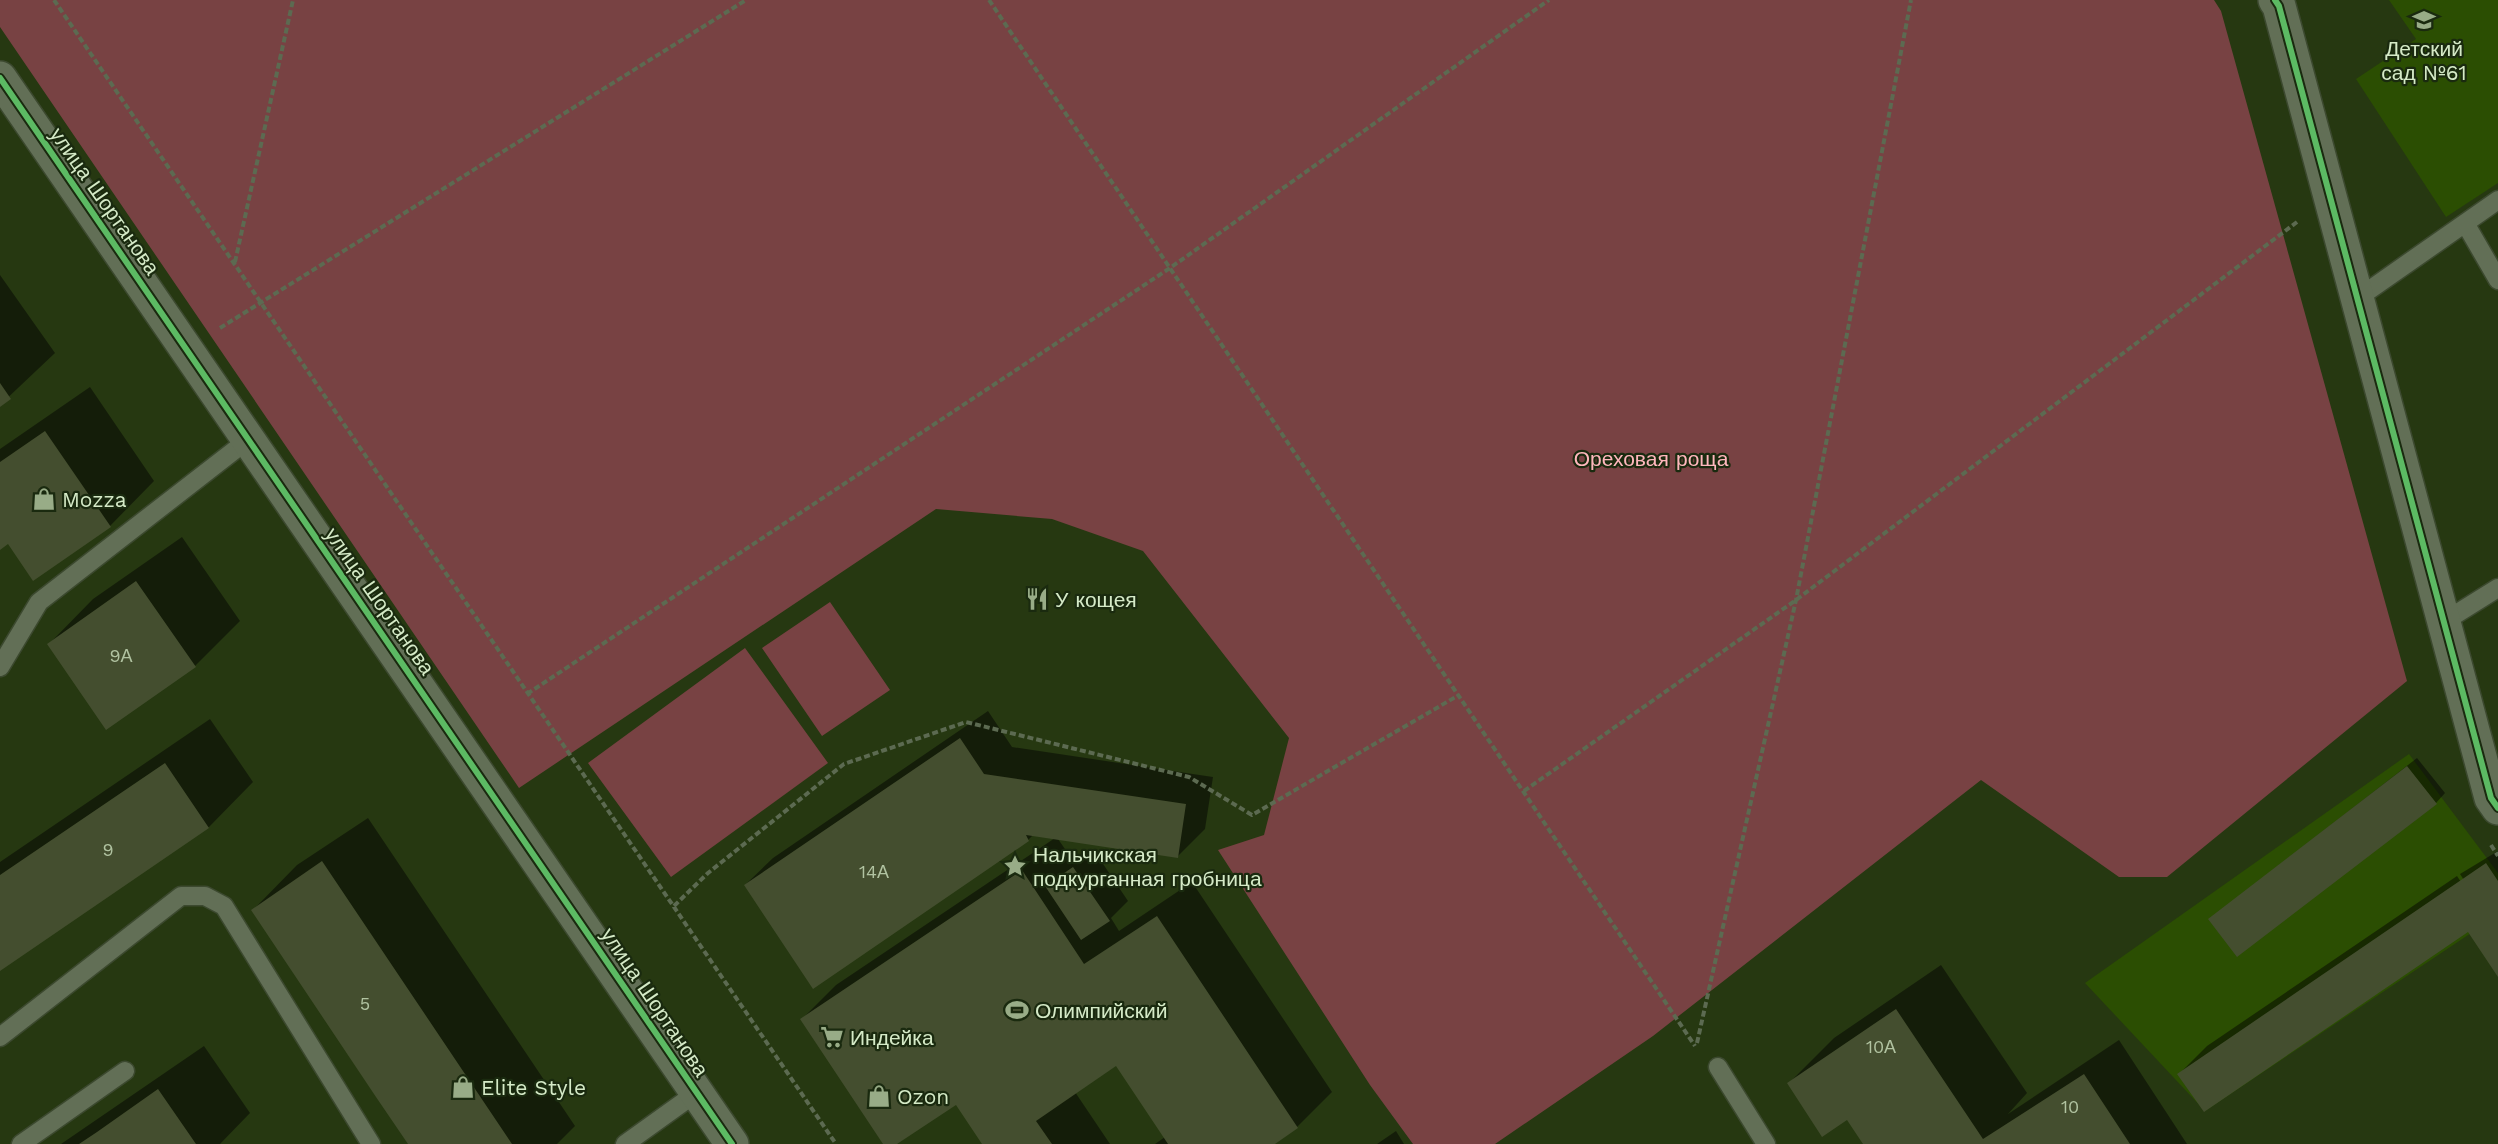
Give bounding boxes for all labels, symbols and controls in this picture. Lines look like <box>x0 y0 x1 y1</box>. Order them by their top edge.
school or university icon: Детский сад №61 <box>2411 7 2437 33</box>
place label: Детский сад №61 <box>2381 36 2467 85</box>
street label: улица Шортанова <box>45 123 165 280</box>
park label: Ореховая роща <box>1574 446 1729 471</box>
shop icon: Mozza <box>31 486 57 512</box>
place label: Mozza <box>62 487 127 512</box>
street label: улица Шортанова <box>320 523 440 680</box>
restaurant icon: У кощея <box>1024 586 1050 612</box>
place label: У кощея <box>1055 587 1137 612</box>
house number: 9А <box>109 645 133 666</box>
house number: 9 <box>102 839 114 860</box>
place label: Нальчикская подкурганная гробница <box>1033 842 1262 891</box>
place icon: Нальчикская подкурганная гробница <box>1002 853 1028 879</box>
house number: 14А <box>859 861 889 882</box>
street label: улица Шортанова <box>596 923 714 1081</box>
house number: 5 <box>360 993 370 1014</box>
sports icon: Олимпийский <box>1004 997 1030 1023</box>
place label: Олимпийский <box>1035 998 1168 1023</box>
supermarket icon: Индейка <box>819 1024 845 1050</box>
place label: Индейка <box>850 1025 934 1050</box>
house number: 10А <box>1866 1036 1896 1057</box>
shop icon: Elite Style <box>450 1074 476 1100</box>
place label: Elite Style <box>481 1075 586 1100</box>
shop icon: Ozon <box>866 1083 892 1109</box>
place label: Ozon <box>897 1084 949 1109</box>
house number: 10 <box>2061 1096 2079 1117</box>

